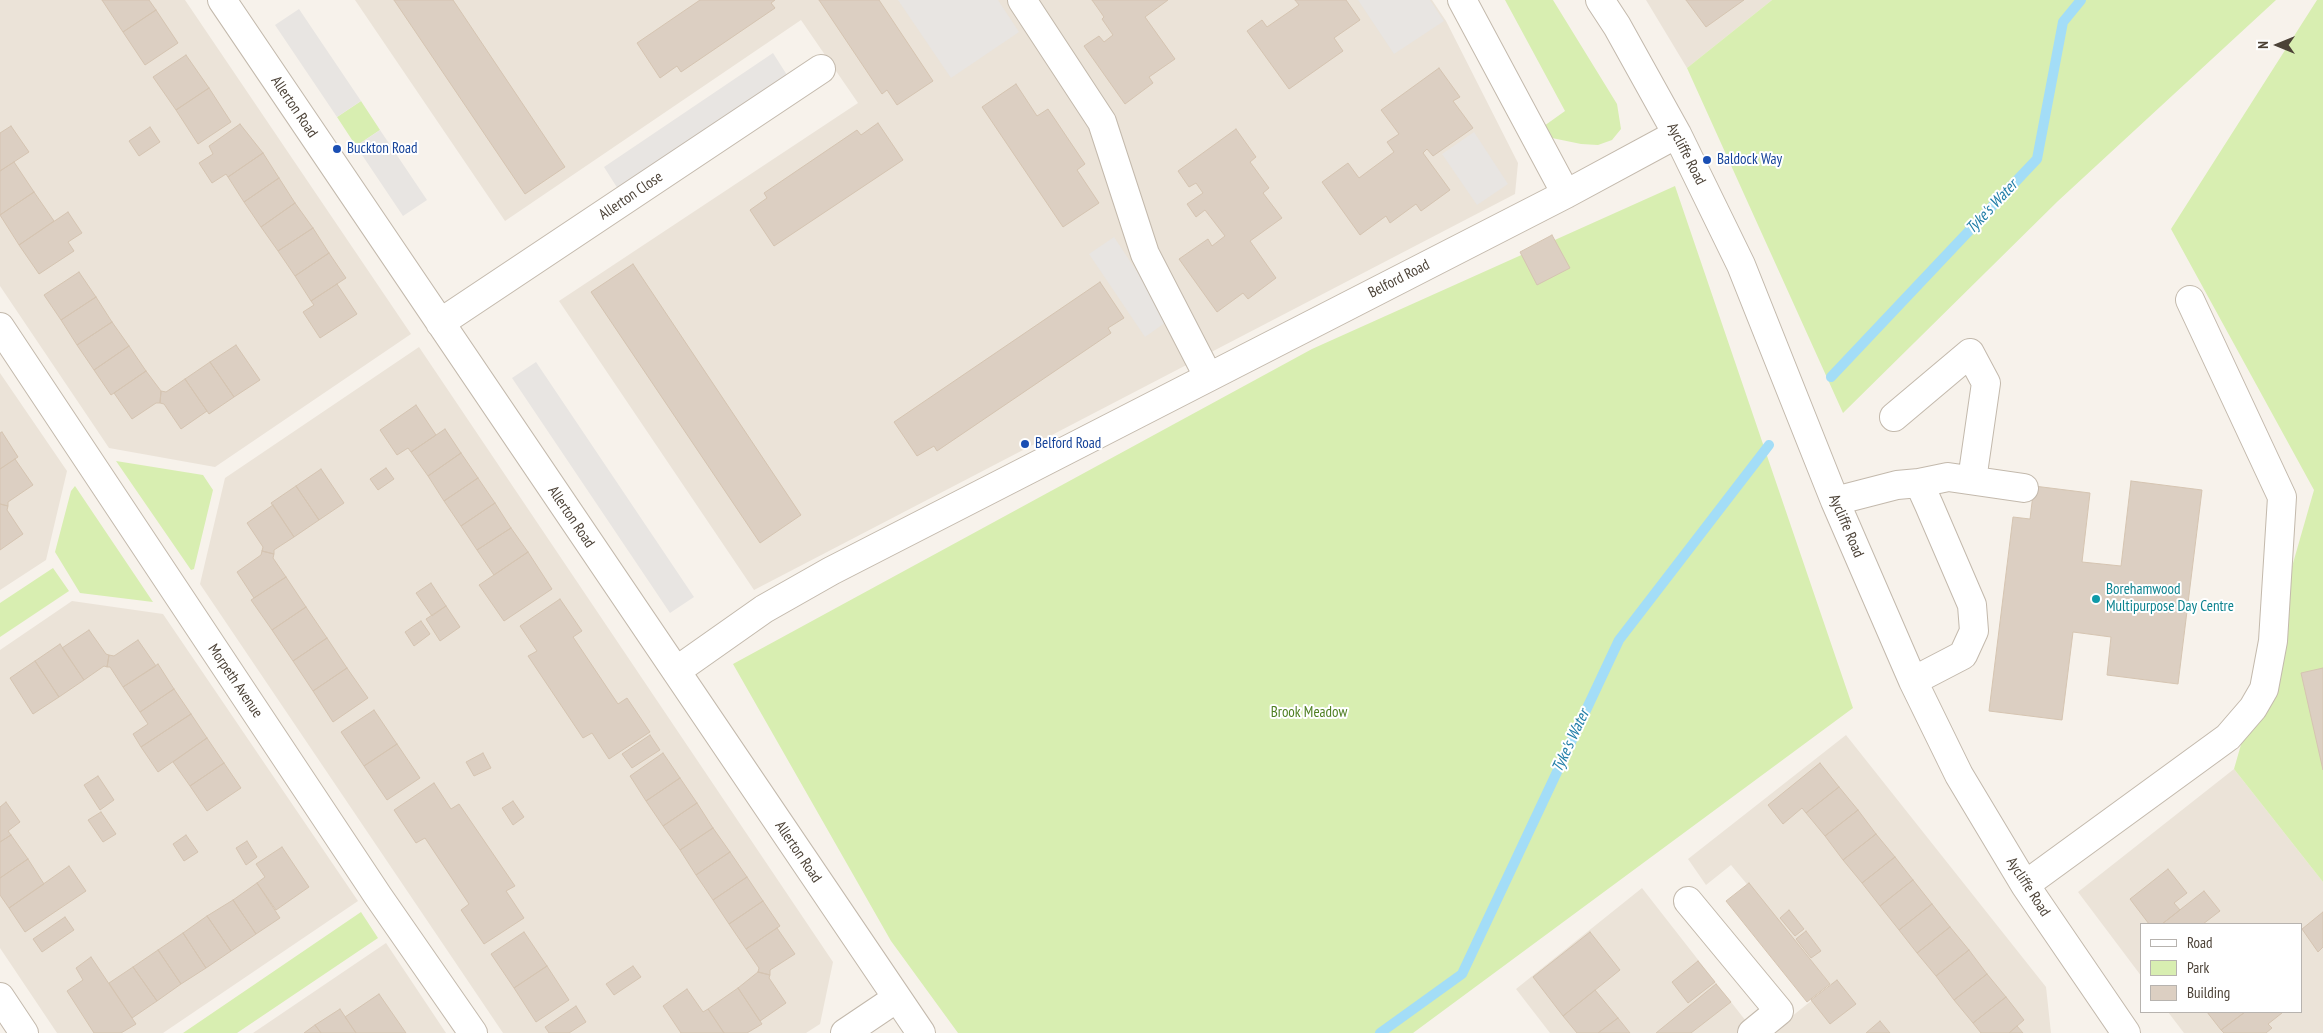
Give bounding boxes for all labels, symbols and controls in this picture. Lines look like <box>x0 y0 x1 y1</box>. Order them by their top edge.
north arrow <box>2253 20 2303 70</box>
text: N <box>2254 41 2272 49</box>
street label: Allerton Road <box>267 73 321 141</box>
street label: Aycliffe Road <box>1663 120 1709 188</box>
place label: Buckton Road <box>347 140 418 158</box>
marker: Buckton Road <box>331 143 343 155</box>
place label: Baldock Way <box>1717 151 1782 169</box>
marker: Baldock Way <box>1701 154 1713 166</box>
street label: Allerton Close <box>596 168 666 224</box>
water label: Tyke's Water <box>1962 176 2022 238</box>
street label: Belford Road <box>1365 256 1433 302</box>
place label: Belford Road <box>1035 435 1101 453</box>
marker: Belford Road <box>1019 438 1031 450</box>
street label: Allerton Road <box>544 483 598 551</box>
street label: Aycliffe Road <box>1825 492 1867 560</box>
place label: Borehamwood Multipurpose Day Centre <box>2106 581 2234 616</box>
marker: Borehamwood Multipurpose Day Centre <box>2090 593 2102 605</box>
street label: Morpeth Avenue <box>204 641 266 721</box>
park label: Brook Meadow <box>1271 704 1347 722</box>
water label: Tyke's Water <box>1548 707 1594 775</box>
street label: Allerton Road <box>771 818 825 886</box>
street label: Aycliffe Road <box>2002 854 2054 920</box>
legend <box>2140 923 2303 1013</box>
text: Road <box>2187 933 2213 952</box>
text: Park <box>2187 958 2209 977</box>
text: Building <box>2187 983 2230 1002</box>

